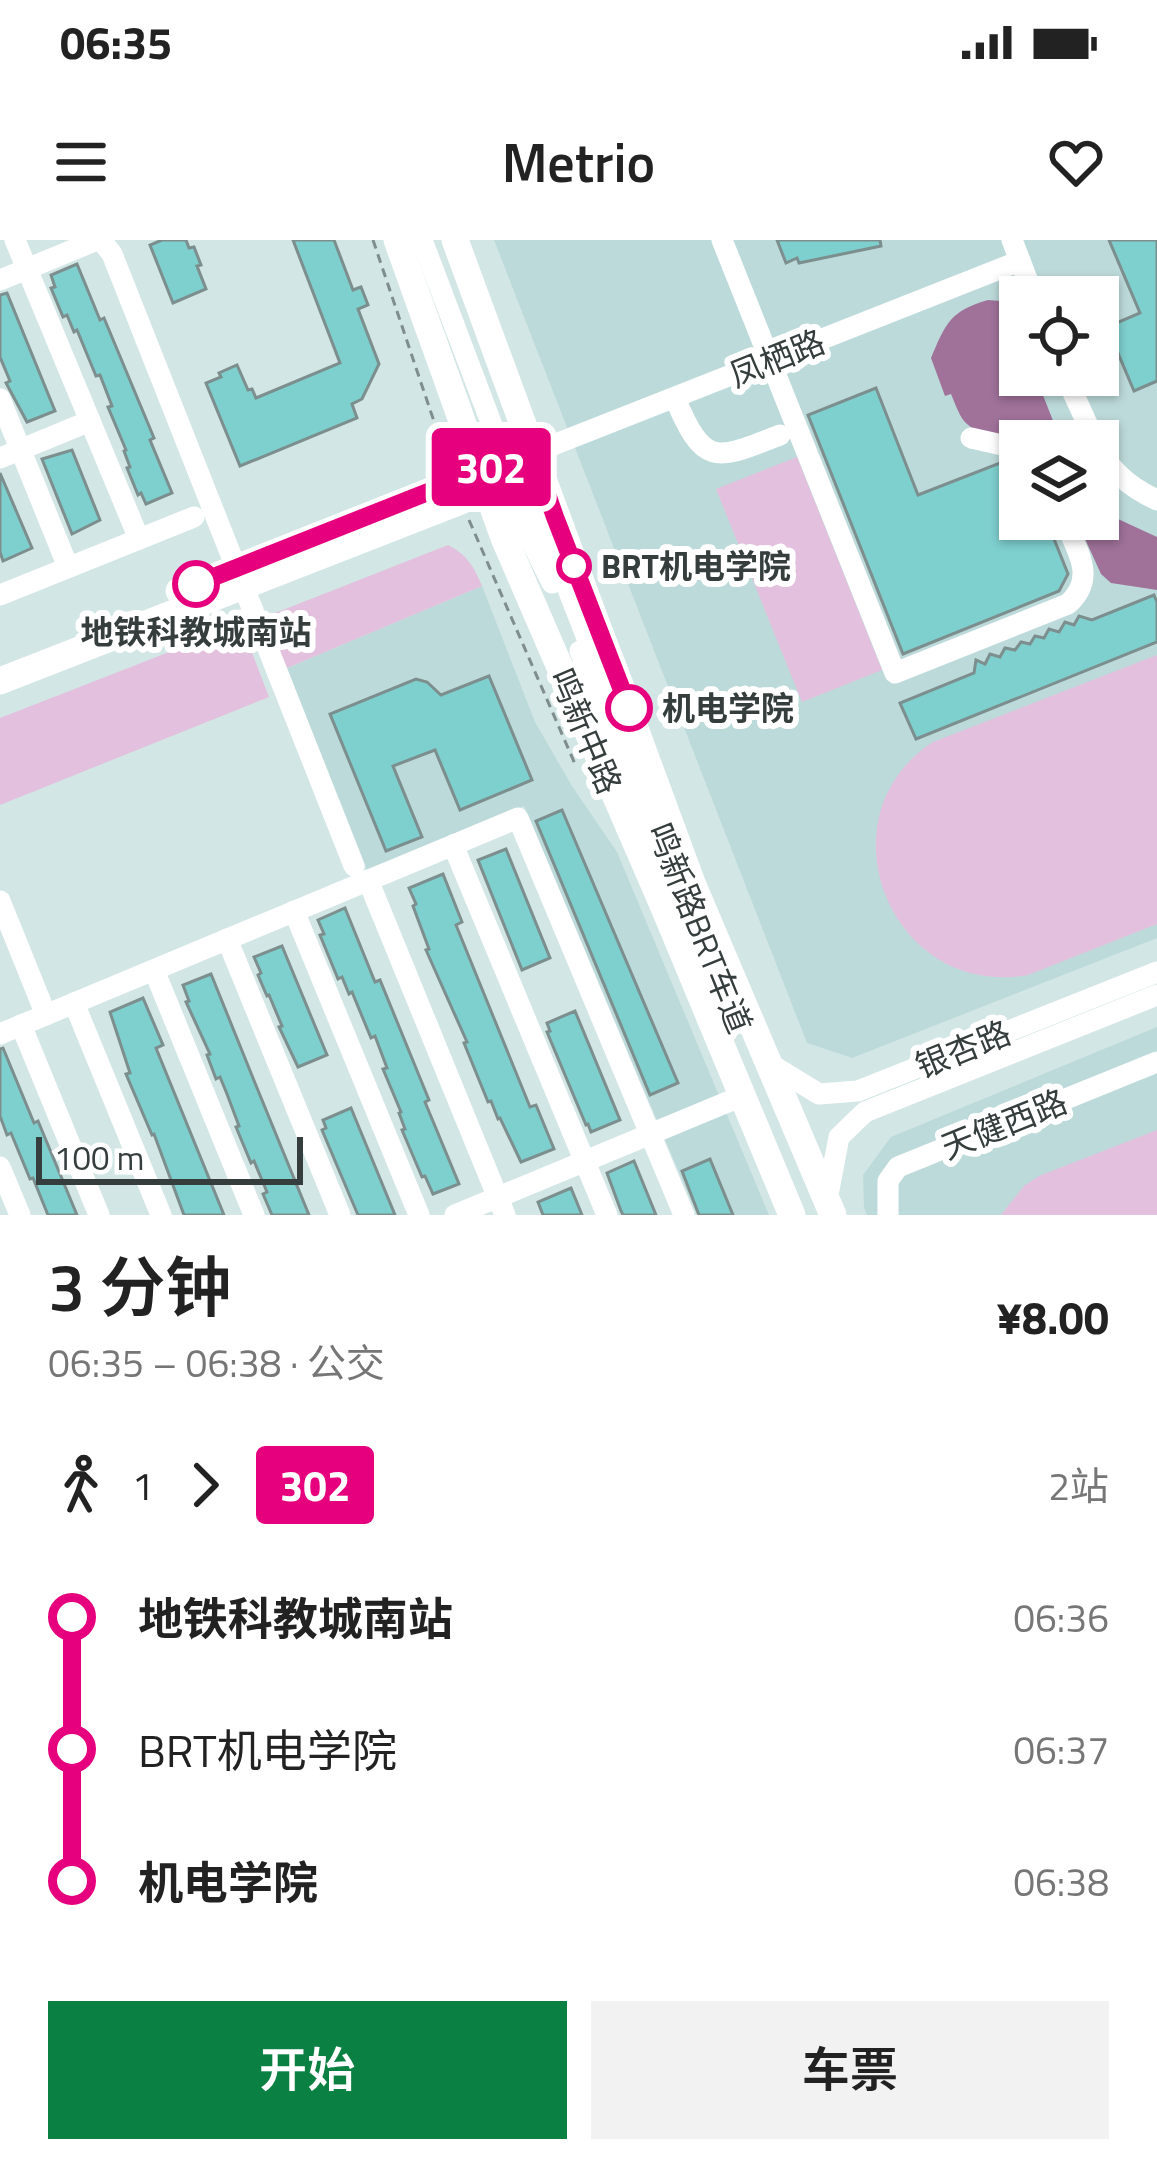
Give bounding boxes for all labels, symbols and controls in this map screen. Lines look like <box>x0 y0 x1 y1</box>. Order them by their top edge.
text: 06:35 <box>60 8 172 76</box>
text: Metrio <box>502 121 655 203</box>
icon: menu <box>48 129 114 195</box>
icon: heart <box>1043 129 1109 195</box>
map controls <box>999 276 1119 540</box>
button: locate <box>999 276 1119 396</box>
street label: 凤栖路 <box>722 316 832 400</box>
button: layers <box>999 420 1119 540</box>
line badge: 302 <box>422 428 560 506</box>
text: 302 <box>456 435 526 499</box>
place label: BRT机电学院 <box>601 541 791 591</box>
marker: BRT机电学院 <box>558 550 590 582</box>
marker: 地铁科教城南站 <box>174 562 218 606</box>
place label: 地铁科教城南站 <box>81 607 312 657</box>
street label: 鸣新中路 <box>537 660 635 802</box>
place label: 机电学院 <box>662 683 794 733</box>
marker: 机电学院 <box>607 686 651 730</box>
street label: 鸣新路BRT车道 <box>635 815 765 1041</box>
street label: 银杏路 <box>908 1007 1018 1091</box>
street label: 天健西路 <box>933 1076 1075 1172</box>
scale bar <box>36 1131 303 1184</box>
text: 100 m <box>54 1133 144 1183</box>
text: 3 分钟 <box>48 1236 231 1337</box>
text: ¥8.00 <box>997 1283 1109 1351</box>
text: 06:35 – 06:38 · 公交 <box>48 1333 385 1392</box>
icon: walk <box>48 1452 114 1518</box>
icon: forward <box>172 1452 238 1518</box>
text: 302 <box>280 1453 350 1517</box>
text: 1 <box>132 1456 154 1515</box>
text: 2站 <box>1048 1456 1109 1515</box>
text: 地铁科教城南站 <box>138 1584 453 1652</box>
text: 06:36 <box>1013 1588 1109 1647</box>
text: BRT机电学院 <box>138 1716 397 1784</box>
text: 06:37 <box>1013 1720 1109 1779</box>
text: 机电学院 <box>138 1848 318 1916</box>
text: 06:38 <box>1013 1852 1109 1911</box>
button: 开始 <box>48 2001 567 2139</box>
button: 车票 <box>591 2001 1109 2139</box>

